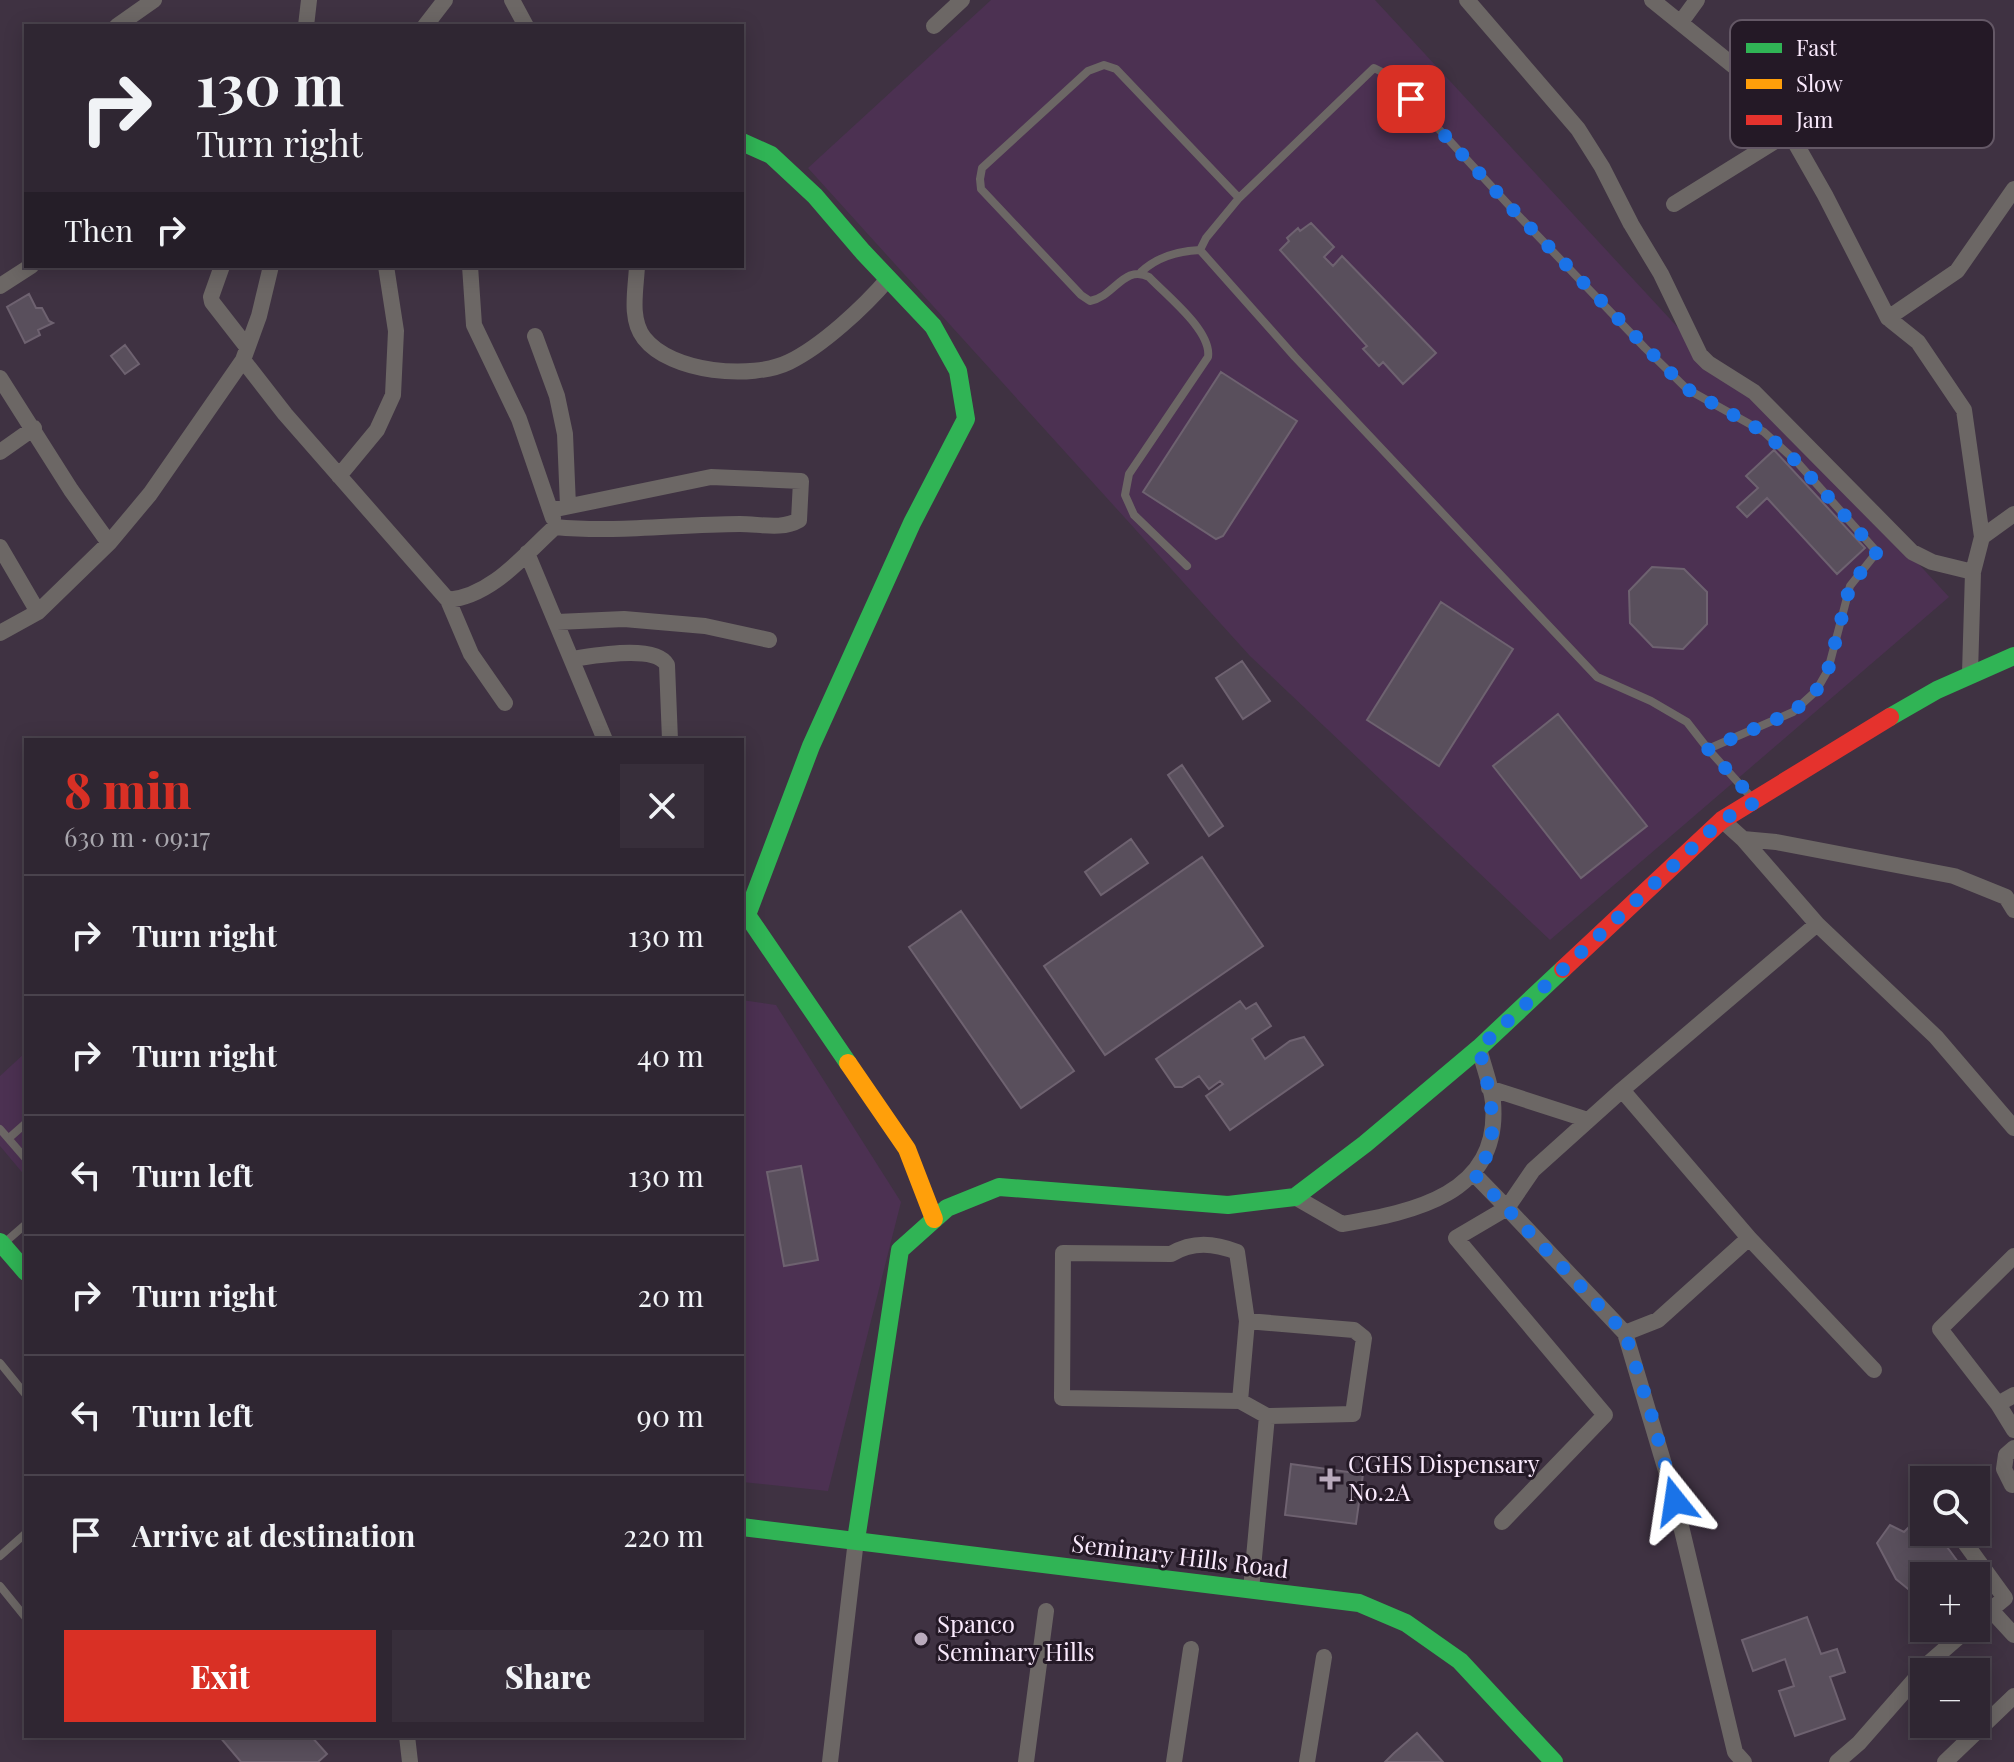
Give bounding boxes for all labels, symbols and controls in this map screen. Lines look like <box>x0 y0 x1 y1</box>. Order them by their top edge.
legend <box>1730 20 1994 148</box>
text: Fast <box>1796 32 1838 62</box>
text: 130 m <box>196 46 344 121</box>
icon: right <box>64 56 168 160</box>
pin <box>1377 65 1445 133</box>
text: Slow <box>1796 68 1843 98</box>
icon: arrive <box>1389 77 1433 121</box>
text: Jam <box>1795 104 1834 134</box>
text: Turn right <box>196 118 363 166</box>
icon: right <box>149 208 193 252</box>
text: Then <box>64 210 133 250</box>
text: 8 min <box>64 757 191 821</box>
button: close <box>620 764 704 848</box>
text: 630 m · 09:17 <box>64 819 210 854</box>
icon: right <box>64 913 108 957</box>
text: Turn right <box>132 915 277 955</box>
text: 130 m <box>628 915 704 955</box>
icon: right <box>64 1033 108 1077</box>
text: Turn right <box>132 1035 277 1075</box>
text: 40 m <box>637 1035 704 1075</box>
icon: left <box>64 1153 108 1197</box>
text: Turn left <box>132 1155 253 1195</box>
text: 130 m <box>628 1155 704 1195</box>
icon: right <box>64 1273 108 1317</box>
text: Turn right <box>132 1275 277 1315</box>
text: 20 m <box>638 1275 704 1315</box>
icon: left <box>64 1393 108 1437</box>
text: Turn left <box>132 1395 253 1435</box>
text: 90 m <box>637 1395 704 1435</box>
place label: CGHS Dispensary No.2A <box>1348 1447 1539 1507</box>
position arrow <box>1633 1459 1717 1543</box>
map controls <box>1910 1466 1990 1738</box>
button: search <box>1910 1466 1990 1546</box>
marker: CGHS Dispensary No.2A <box>1319 1468 1341 1490</box>
icon: arrive <box>64 1513 108 1557</box>
text: Arrive at destination <box>132 1515 415 1555</box>
text: 220 m <box>623 1515 704 1555</box>
street label: Seminary Hills Road <box>1070 1526 1290 1584</box>
button: + <box>1910 1562 1990 1642</box>
place label: Spanco Seminary Hills <box>937 1607 1095 1667</box>
button: Exit <box>64 1630 376 1722</box>
button: Share <box>392 1630 704 1722</box>
marker: Spanco Seminary Hills <box>912 1630 930 1648</box>
button: − <box>1910 1658 1990 1738</box>

